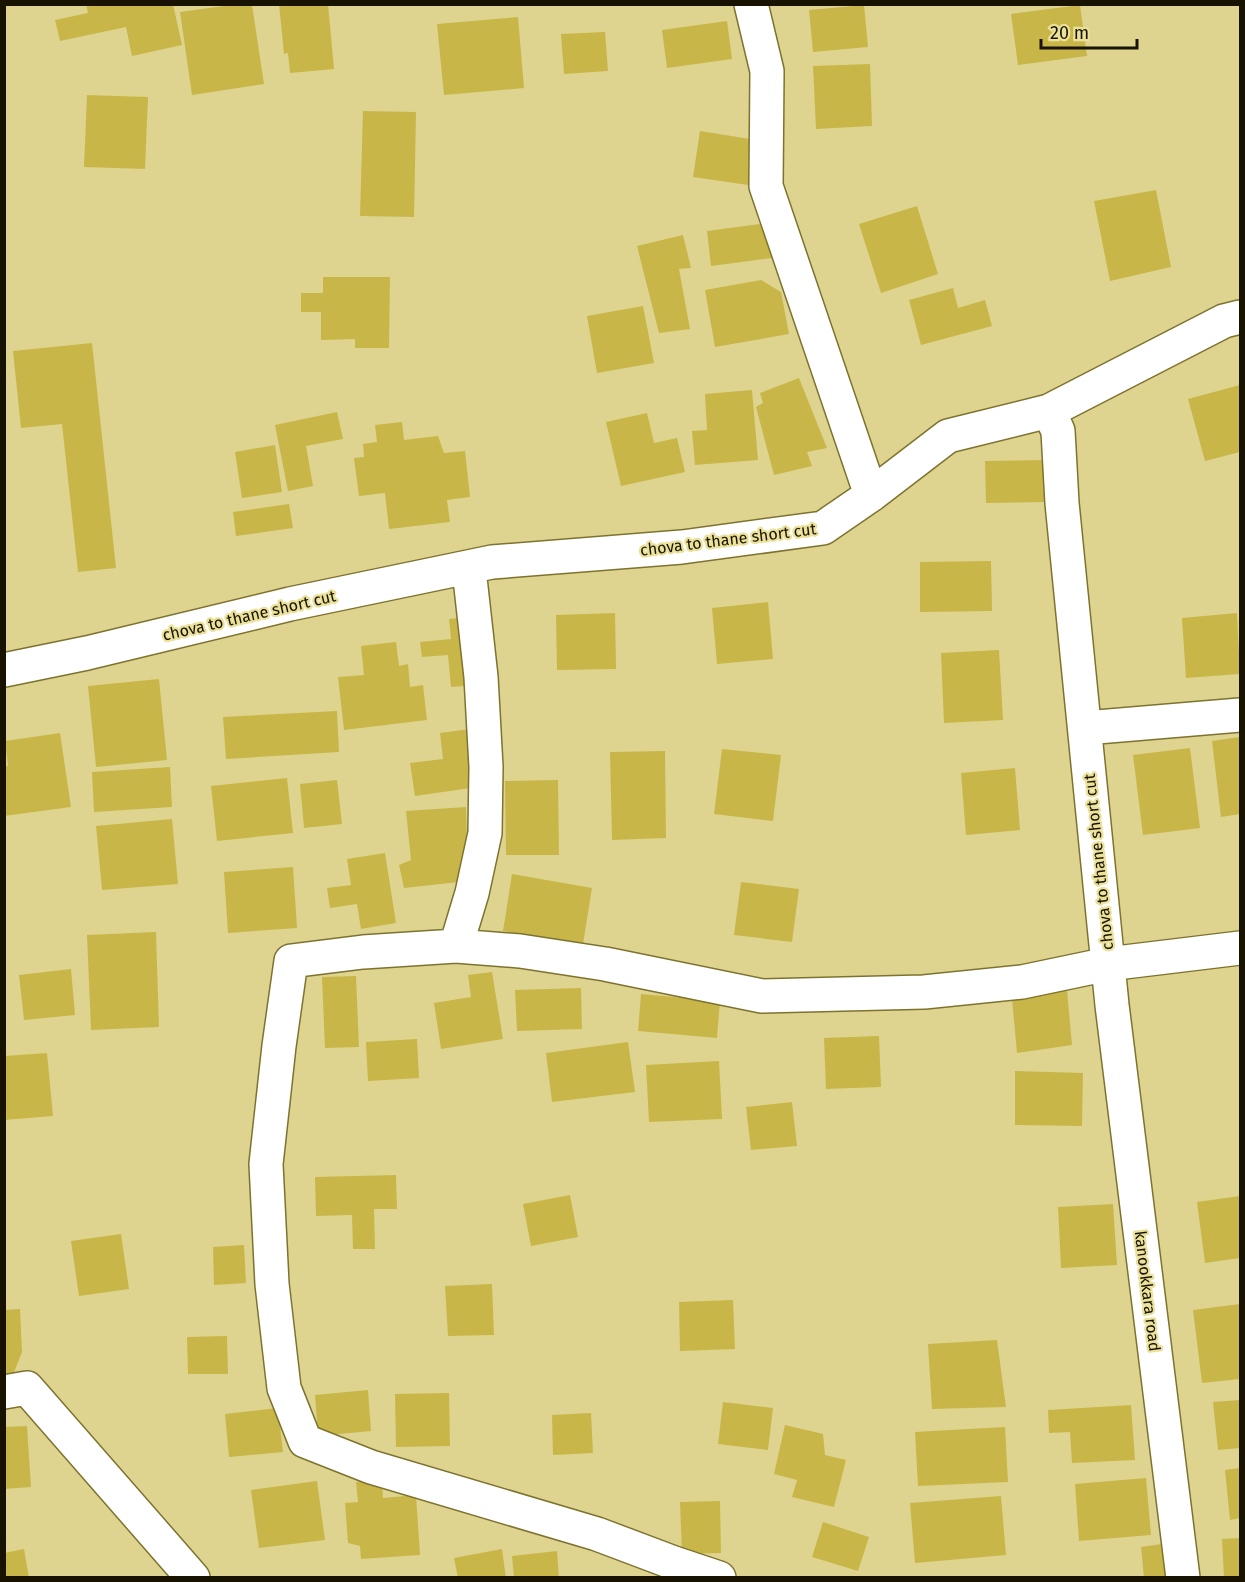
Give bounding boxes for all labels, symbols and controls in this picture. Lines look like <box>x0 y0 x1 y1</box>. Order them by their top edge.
scale bar <box>1041 12 1137 50</box>
text: 20 m <box>1050 22 1089 44</box>
street label: chova to thane short cut <box>639 519 817 560</box>
street label: chova to thane short cut <box>161 586 338 645</box>
street label: chova to thane short cut <box>1080 773 1117 951</box>
street label: kanookkara road <box>1131 1230 1164 1352</box>

